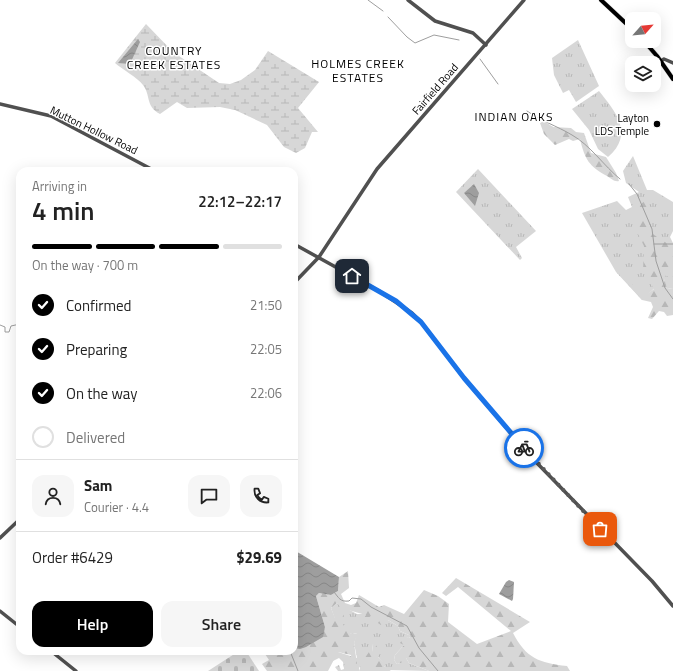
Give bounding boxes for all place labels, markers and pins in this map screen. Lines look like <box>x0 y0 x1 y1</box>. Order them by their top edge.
place label: Layton LDS Temple <box>595 110 649 139</box>
marker: Layton LDS Temple <box>652 119 662 129</box>
pin <box>335 259 369 293</box>
pin <box>583 512 617 546</box>

